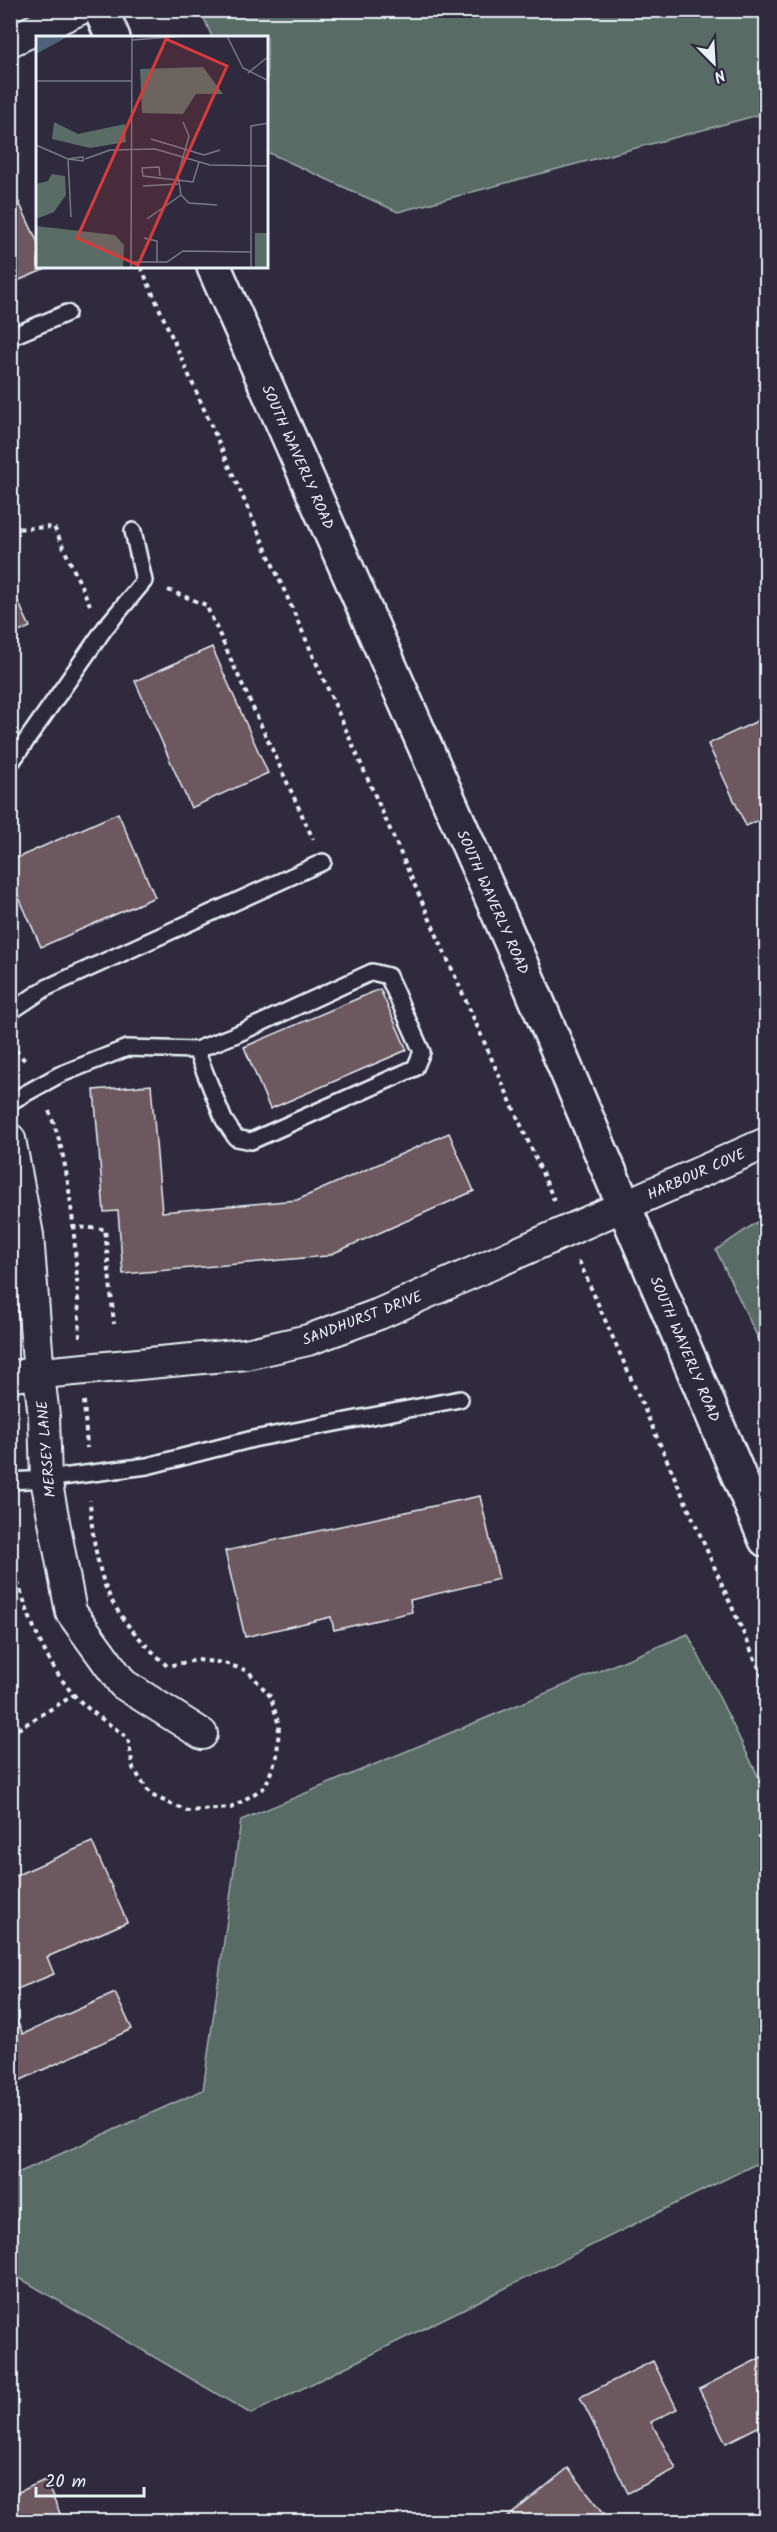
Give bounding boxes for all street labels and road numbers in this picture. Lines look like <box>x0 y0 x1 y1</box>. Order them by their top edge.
street label: SOUTH WAVERLY ROAD <box>254 381 340 534</box>
street label: SOUTH WAVERLY ROAD <box>449 826 535 979</box>
street label: HARBOUR COVE <box>643 1142 751 1207</box>
street label: SOUTH WAVERLY ROAD <box>643 1273 726 1426</box>
street label: SANDHURST DRIVE <box>299 1285 427 1353</box>
street label: MERSEY LANE <box>31 1398 63 1498</box>

